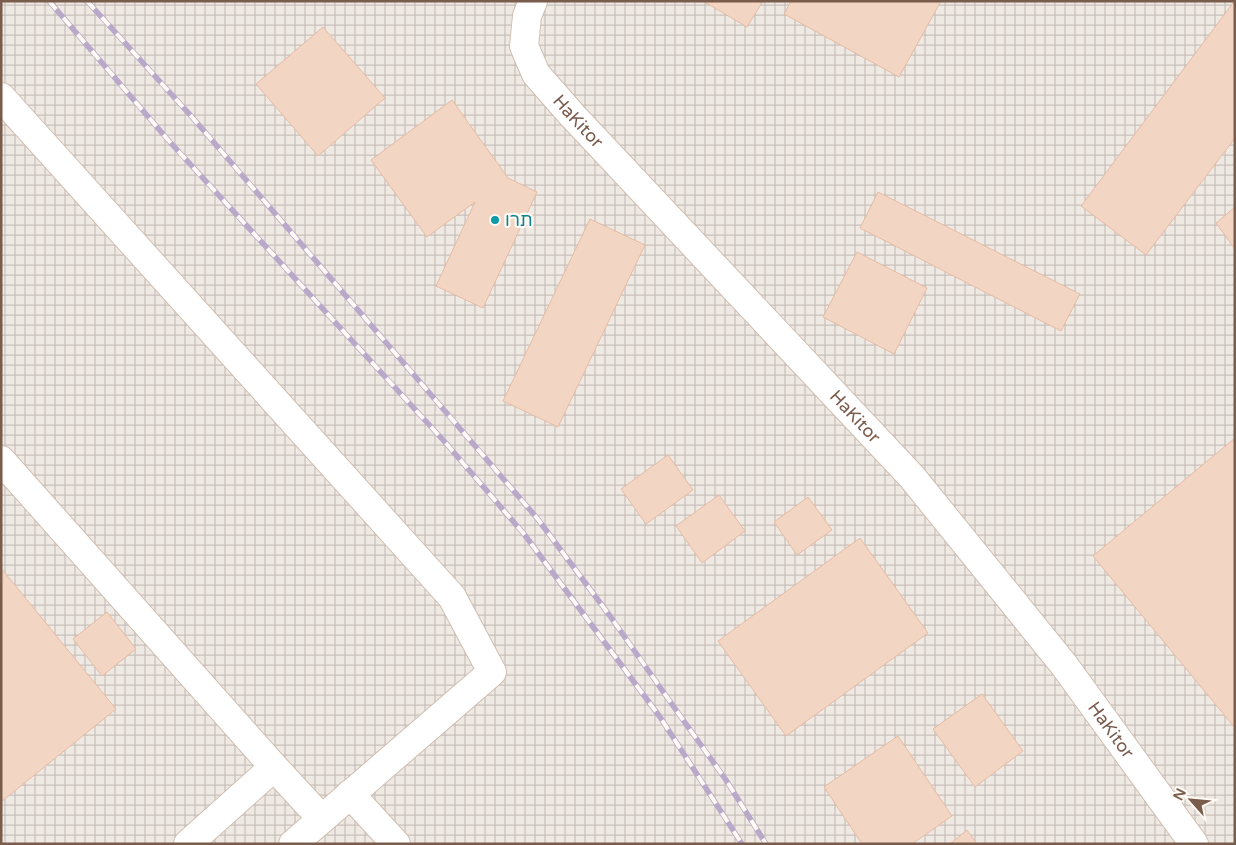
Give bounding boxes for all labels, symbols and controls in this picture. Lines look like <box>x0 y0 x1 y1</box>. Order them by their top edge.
street label: HaKitor <box>548 90 608 152</box>
place label: תרו <box>505 209 533 231</box>
marker: תרו <box>489 214 501 226</box>
street label: HaKitor <box>825 385 885 448</box>
street label: HaKitor <box>1083 697 1139 763</box>
north arrow <box>1166 775 1216 825</box>
text: N <box>1170 785 1190 803</box>

